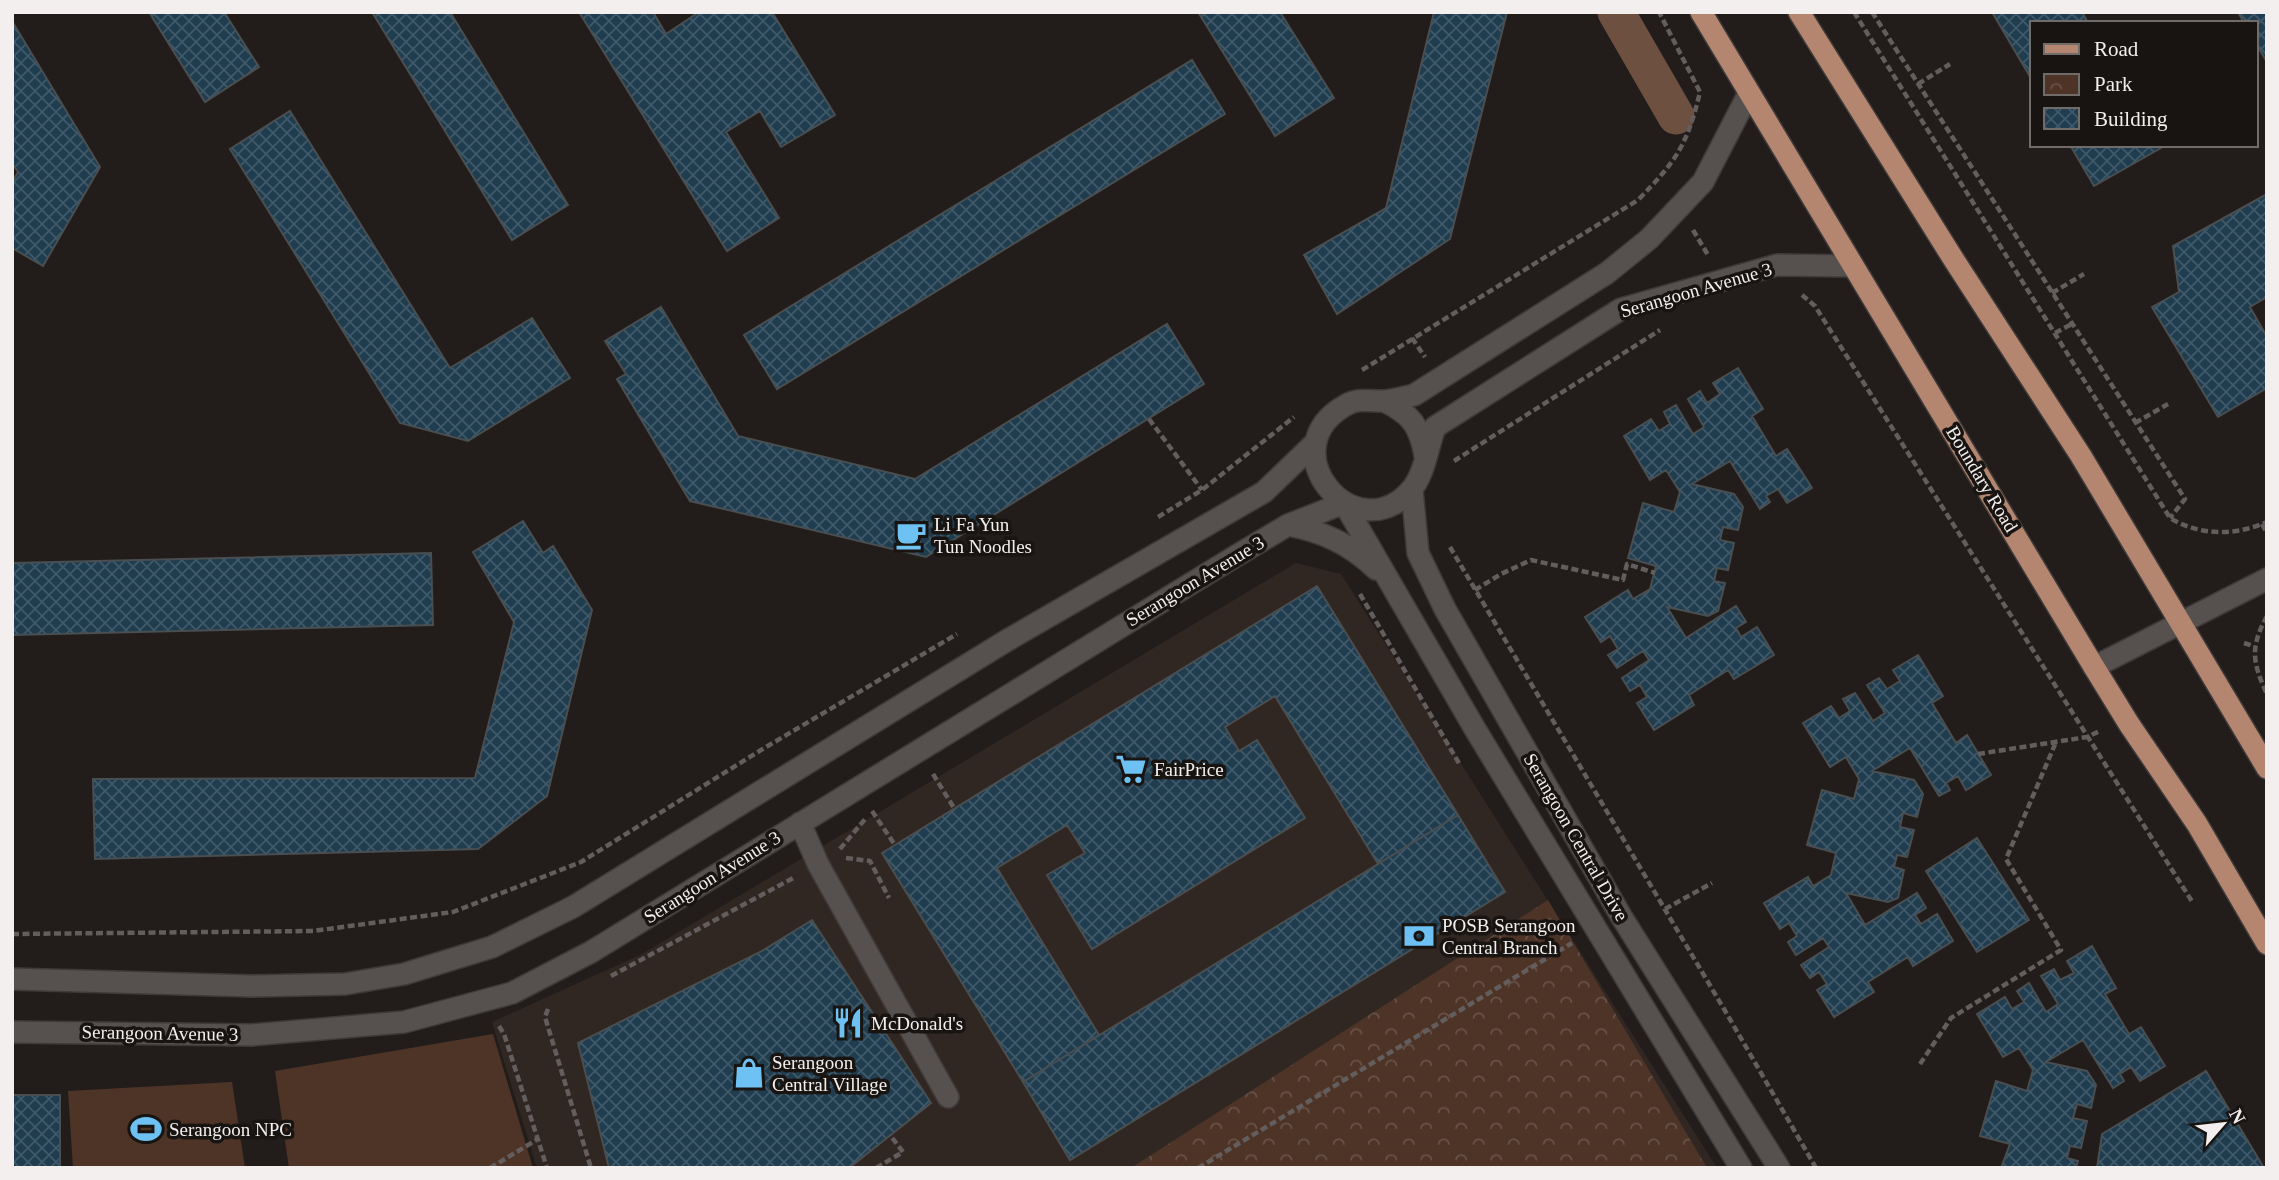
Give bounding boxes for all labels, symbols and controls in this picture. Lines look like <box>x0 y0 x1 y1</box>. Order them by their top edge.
legend <box>2030 21 2258 147</box>
text: Road <box>2094 37 2139 61</box>
text: Park <box>2094 72 2133 96</box>
text: Building <box>2094 107 2168 131</box>
street label: Serangoon Avenue 3 <box>1618 258 1774 322</box>
street label: Boundary Road <box>1942 422 2022 536</box>
place label: Li Fa Yun Tun Noodles <box>934 514 1032 557</box>
cafe icon: Li Fa Yun Tun Noodles <box>894 518 928 552</box>
street label: Serangoon Avenue 3 <box>1122 532 1268 630</box>
street label: Serangoon Central Drive <box>1519 749 1633 925</box>
supermarket icon: FairPrice <box>1114 752 1148 786</box>
place label: FairPrice <box>1154 759 1224 780</box>
street label: Serangoon Avenue 3 <box>640 827 784 927</box>
place label: POSB Serangoon Central Branch <box>1442 915 1576 958</box>
bank icon: POSB Serangoon Central Branch <box>1402 919 1436 953</box>
restaurant icon: McDonald's <box>831 1006 865 1040</box>
place label: McDonald's <box>871 1013 963 1034</box>
street label: Serangoon Avenue 3 <box>81 1021 239 1045</box>
place label: Serangoon Central Village <box>772 1052 887 1095</box>
shop icon: Serangoon Central Village <box>732 1056 766 1090</box>
north arrow <box>2188 1089 2258 1159</box>
text: N <box>2225 1105 2250 1127</box>
sports icon: Serangoon NPC <box>129 1112 163 1146</box>
place label: Serangoon NPC <box>169 1119 292 1140</box>

